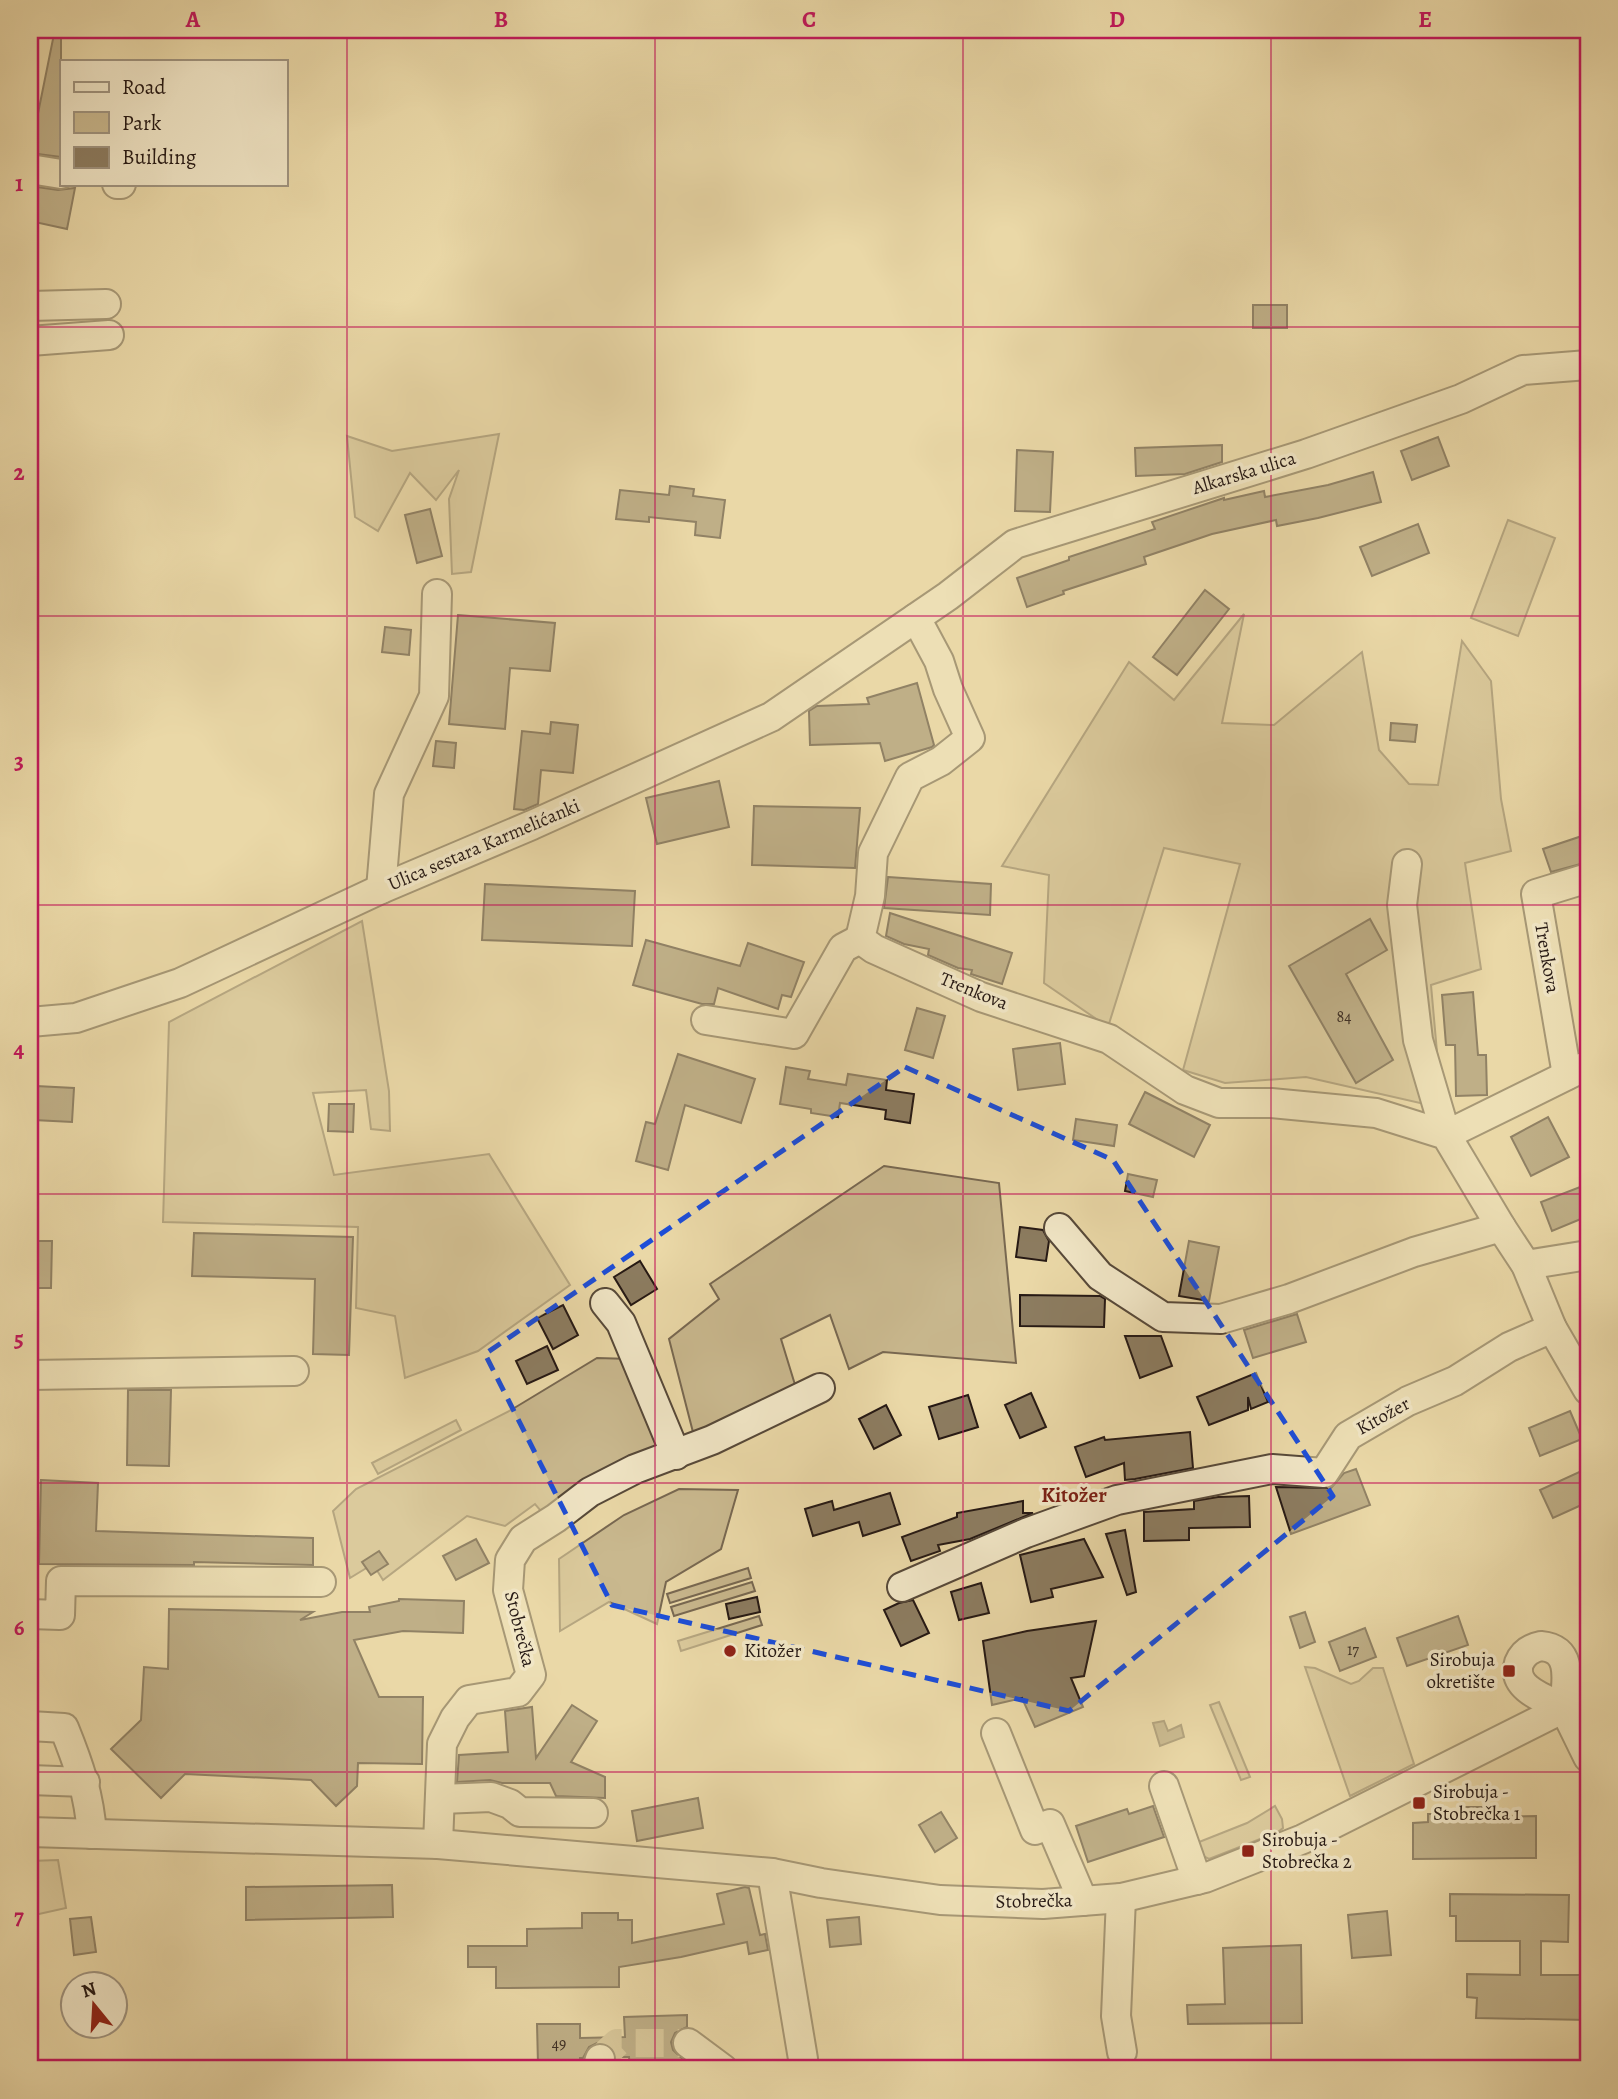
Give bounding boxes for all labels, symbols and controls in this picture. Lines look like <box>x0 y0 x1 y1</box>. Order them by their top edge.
text: A <box>185 4 201 35</box>
text: B <box>494 4 508 35</box>
text: C <box>802 4 816 35</box>
text: D <box>1109 4 1125 35</box>
text: E <box>1418 4 1432 35</box>
legend <box>60 60 287 186</box>
text: Road <box>122 73 166 101</box>
text: Park <box>122 109 162 137</box>
text: Building <box>122 143 197 171</box>
text: 1 <box>15 168 23 199</box>
street label: Alkarska ulica <box>1188 445 1299 501</box>
text: 2 <box>13 457 25 488</box>
text: 3 <box>14 746 24 777</box>
street label: Ulica sestara Karmelićanki <box>384 793 584 897</box>
street label: Trenkova <box>1528 921 1566 995</box>
street label: Trenkova <box>936 966 1012 1016</box>
house number: 84 <box>1336 1006 1352 1028</box>
text: 4 <box>14 1034 25 1065</box>
text: 5 <box>14 1323 24 1354</box>
street label: Kitožer <box>1352 1391 1414 1441</box>
district label: Kitožer <box>1041 1481 1107 1509</box>
street label: Stobrečka <box>498 1588 542 1670</box>
text: 6 <box>14 1612 25 1643</box>
place label: Kitožer <box>744 1638 802 1664</box>
house number: 17 <box>1347 1639 1359 1661</box>
marker: Kitožer <box>722 1643 738 1659</box>
place label: Sirobuja okretište <box>1426 1647 1495 1695</box>
marker: Sirobuja okretište <box>1501 1663 1517 1679</box>
place label: Sirobuja - Stobrečka 1 <box>1433 1779 1521 1827</box>
marker: Sirobuja - Stobrečka 1 <box>1411 1795 1427 1811</box>
place label: Sirobuja - Stobrečka 2 <box>1262 1827 1352 1875</box>
marker: Sirobuja - Stobrečka 2 <box>1240 1843 1256 1859</box>
street label: Stobrečka <box>995 1887 1073 1915</box>
text: 7 <box>14 1901 24 1932</box>
north arrow <box>60 1969 130 2039</box>
text: N <box>78 1975 100 2004</box>
house number: 49 <box>552 2033 566 2055</box>

